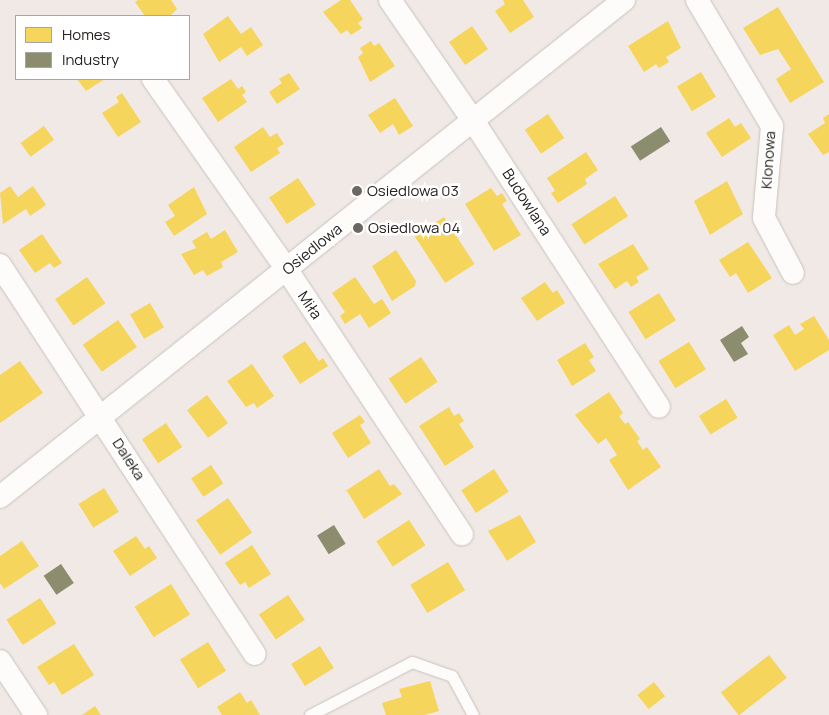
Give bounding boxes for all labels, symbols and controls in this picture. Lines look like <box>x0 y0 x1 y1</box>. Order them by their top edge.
legend <box>15 15 190 80</box>
text: Homes <box>62 24 110 45</box>
text: Industry <box>62 49 119 70</box>
street label: Klonowa <box>757 130 779 190</box>
street label: Budowlana <box>499 165 555 239</box>
place label: Osiedlowa 03 <box>367 182 459 200</box>
marker: Osiedlowa 03 <box>351 185 363 197</box>
place label: Osiedlowa 04 <box>368 219 460 237</box>
street label: Osiedlowa <box>279 220 345 278</box>
marker: Osiedlowa 04 <box>352 222 364 234</box>
street label: Miła <box>294 288 326 322</box>
street label: Daleka <box>109 435 149 483</box>

